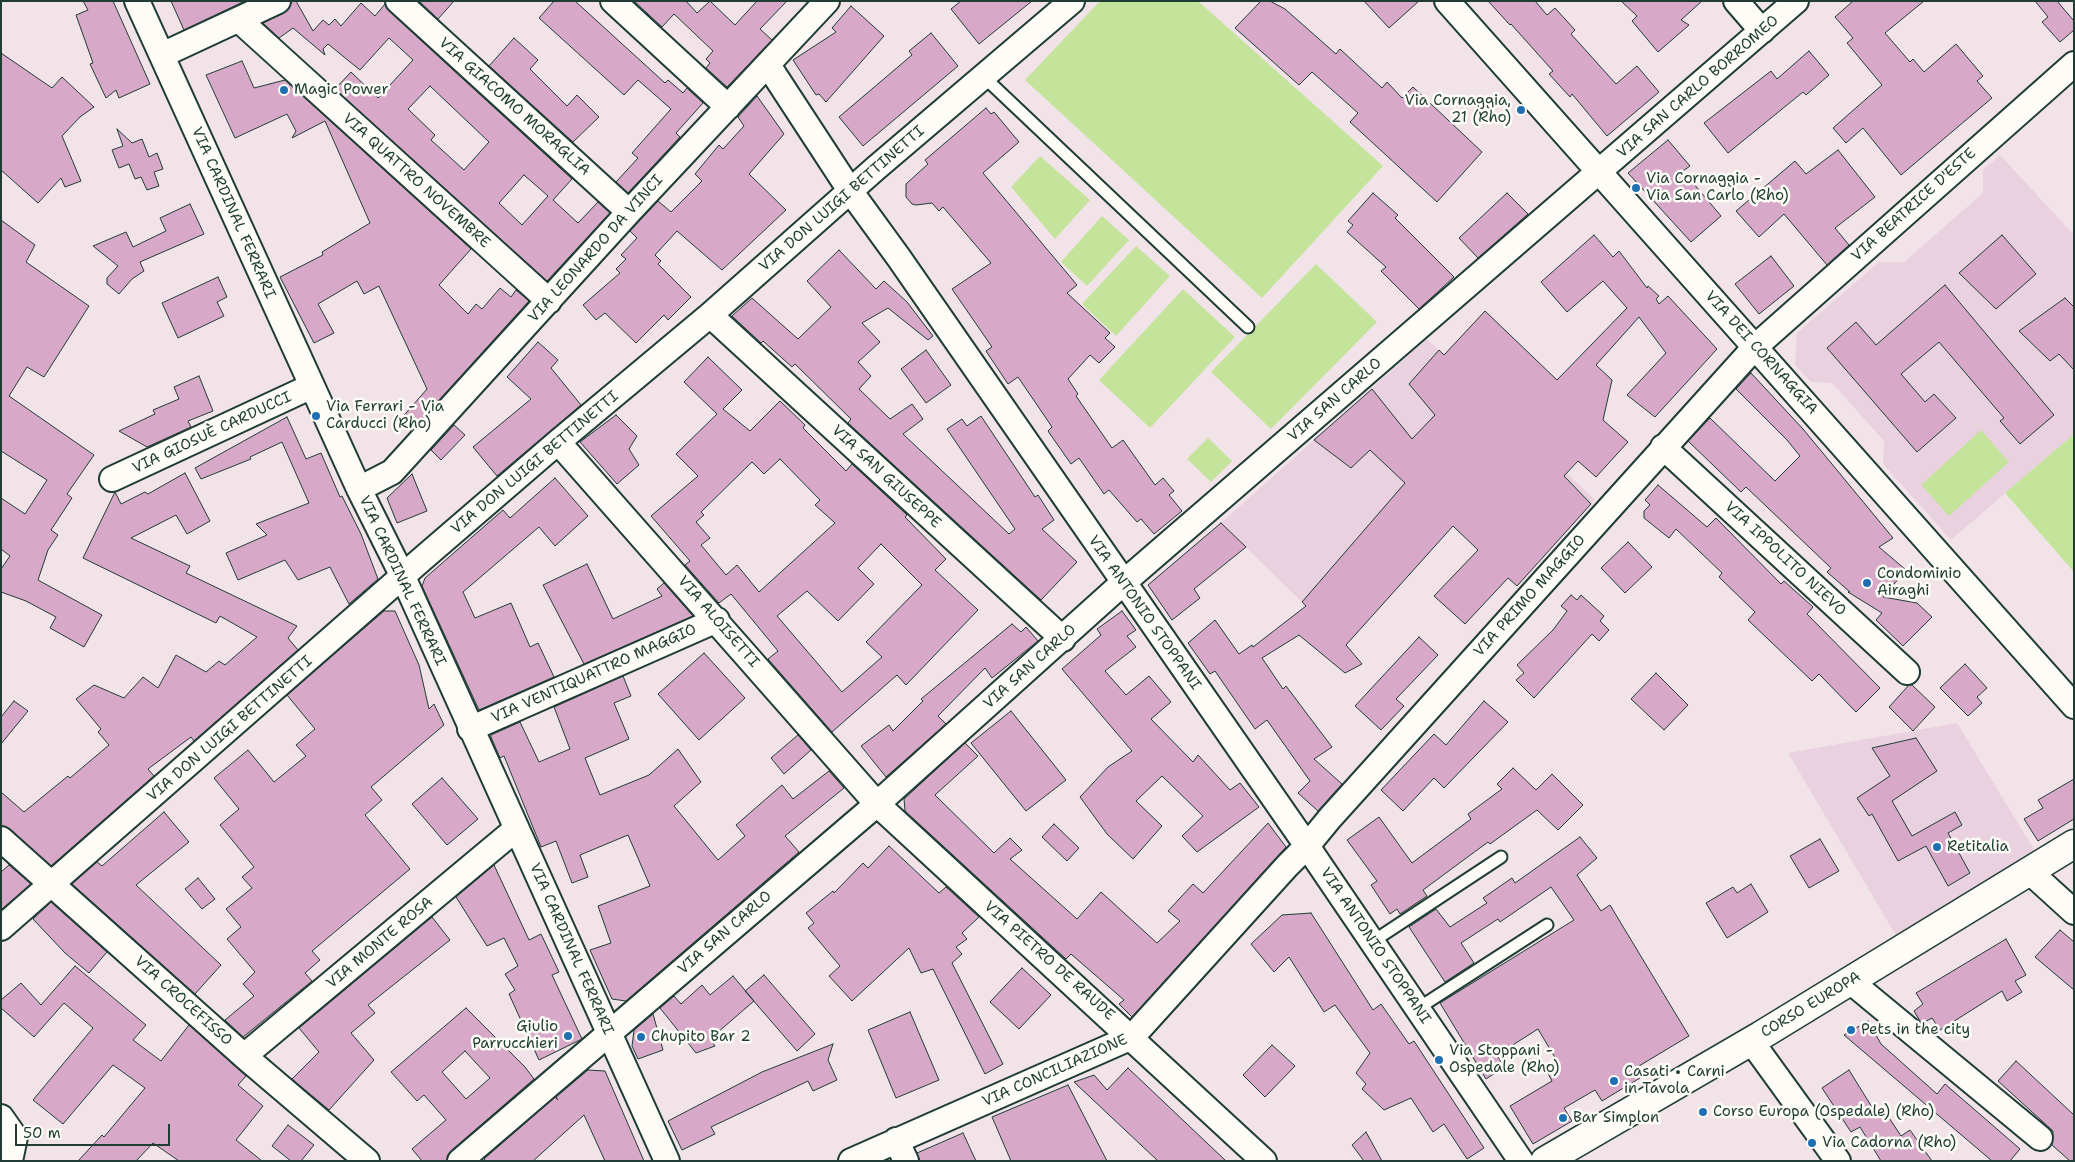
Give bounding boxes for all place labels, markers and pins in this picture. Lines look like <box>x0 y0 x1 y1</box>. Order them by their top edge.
place label: Magic Power <box>294 81 389 99</box>
marker: Magic Power <box>278 84 290 96</box>
place label: Via Cornaggia, 21 (Rho) <box>1405 92 1511 127</box>
marker: Via Cornaggia, 21 (Rho) <box>1515 104 1527 116</box>
place label: Via Cornaggia - Via San Carlo (Rho) <box>1646 170 1789 205</box>
marker: Via Cornaggia - Via San Carlo (Rho) <box>1630 182 1642 194</box>
place label: Via Ferrari - Via Carducci (Rho) <box>326 398 444 433</box>
marker: Via Ferrari - Via Carducci (Rho) <box>310 410 322 422</box>
place label: Condominio Airaghi <box>1877 565 1961 600</box>
marker: Condominio Airaghi <box>1861 577 1873 589</box>
place label: Retitalia <box>1947 838 2009 856</box>
marker: Retitalia <box>1931 841 1943 853</box>
place label: Giulio Parrucchieri <box>472 1018 558 1053</box>
place label: Pets in the city <box>1861 1021 1970 1039</box>
marker: Pets in the city <box>1845 1024 1857 1036</box>
place label: Chupito Bar 2 <box>651 1028 751 1046</box>
marker: Giulio Parrucchieri <box>562 1030 574 1042</box>
marker: Chupito Bar 2 <box>635 1031 647 1043</box>
place label: Via Stoppani - Ospedale (Rho) <box>1449 1042 1559 1077</box>
marker: Via Stoppani - Ospedale (Rho) <box>1433 1054 1445 1066</box>
place label: Casati • Carni in Tavola <box>1624 1063 1725 1098</box>
marker: Casati • Carni in Tavola <box>1608 1075 1620 1087</box>
place label: Corso Europa (Ospedale) (Rho) <box>1713 1103 1934 1121</box>
marker: Corso Europa (Ospedale) (Rho) <box>1697 1106 1709 1118</box>
place label: Bar Simplon <box>1573 1109 1659 1127</box>
marker: Bar Simplon <box>1557 1112 1569 1124</box>
place label: Via Cadorna (Rho) <box>1822 1134 1956 1152</box>
marker: Via Cadorna (Rho) <box>1806 1137 1818 1149</box>

